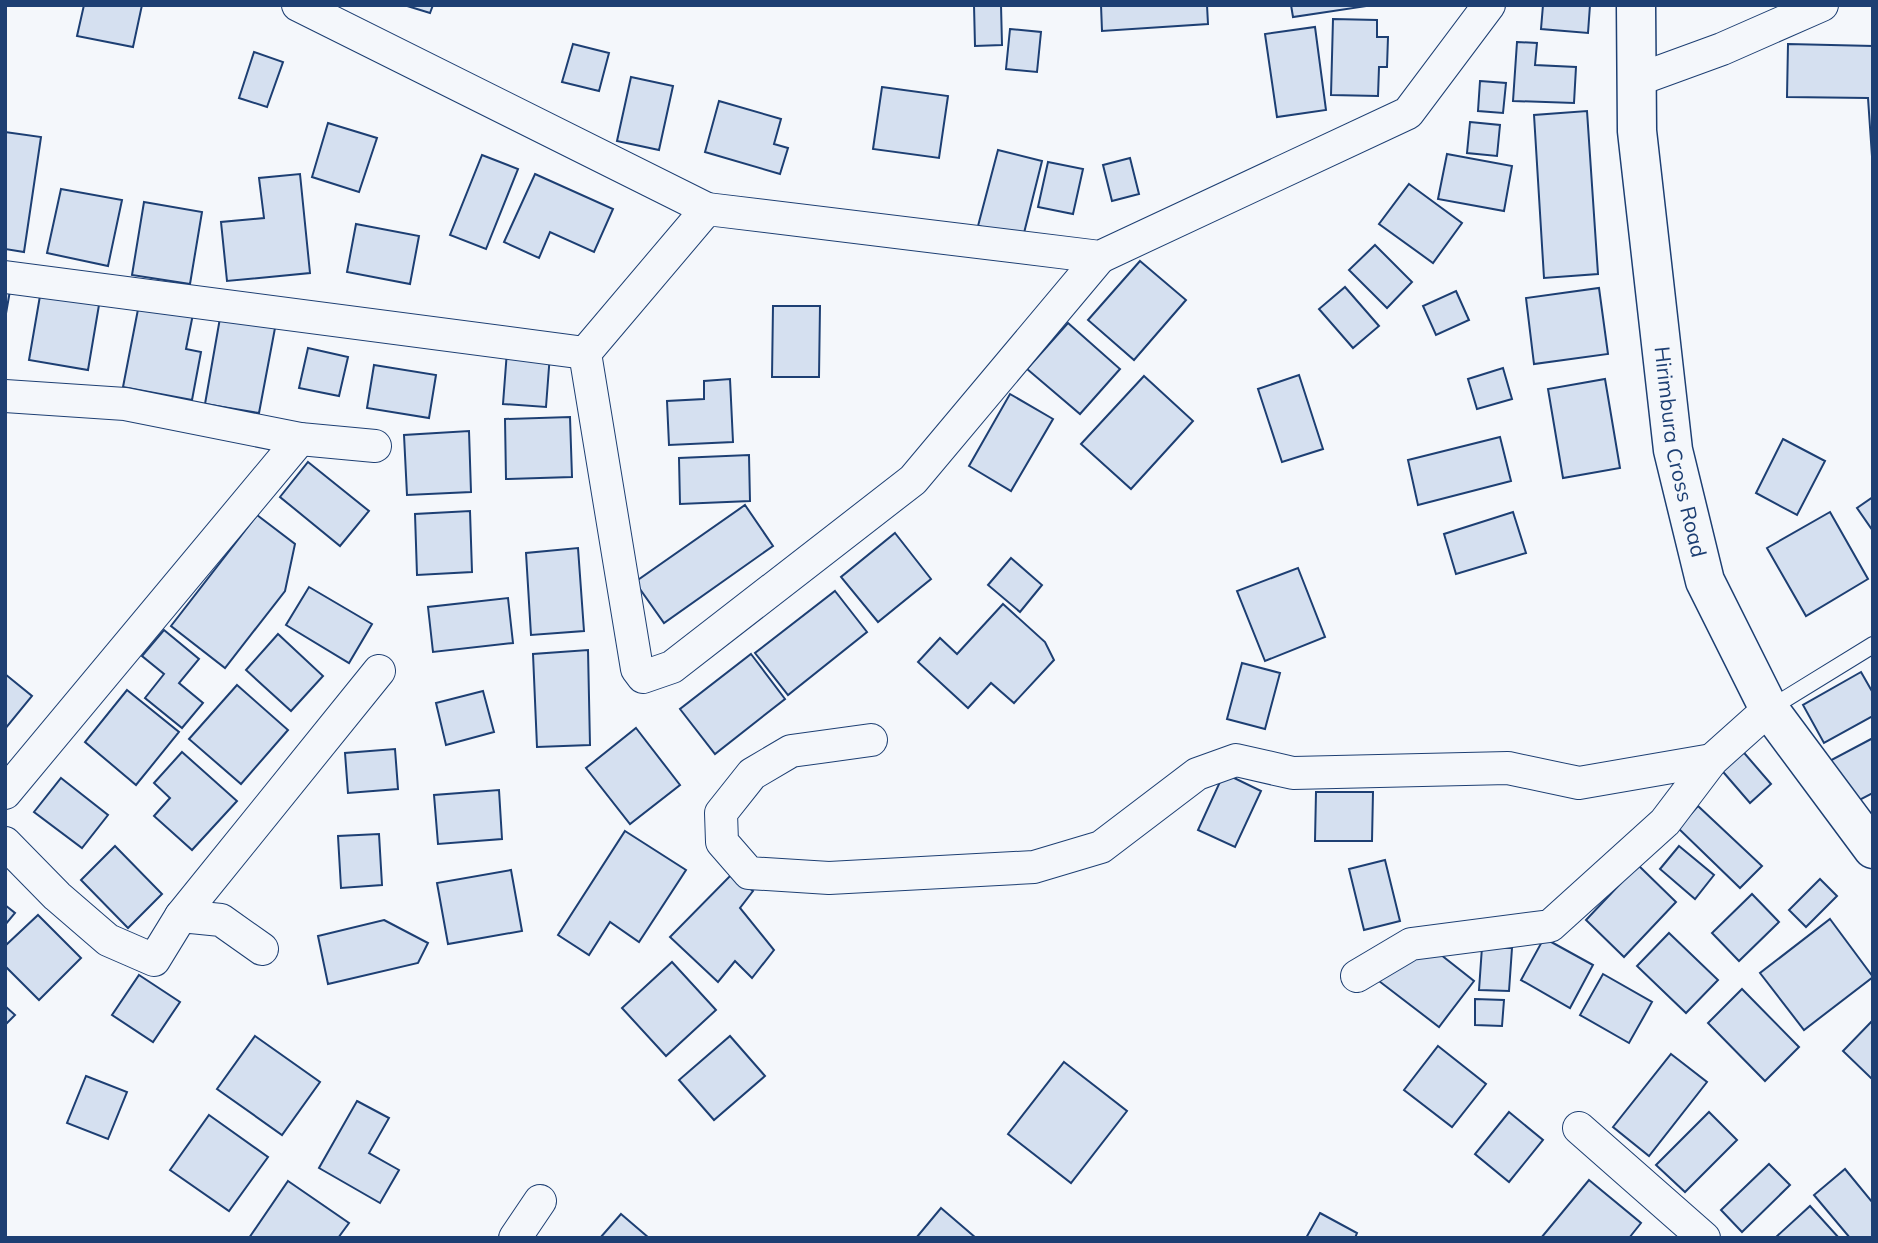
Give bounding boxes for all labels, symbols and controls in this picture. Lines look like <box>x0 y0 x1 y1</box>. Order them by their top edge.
street label: Hirimbura Cross Road <box>1649 345 1713 560</box>

